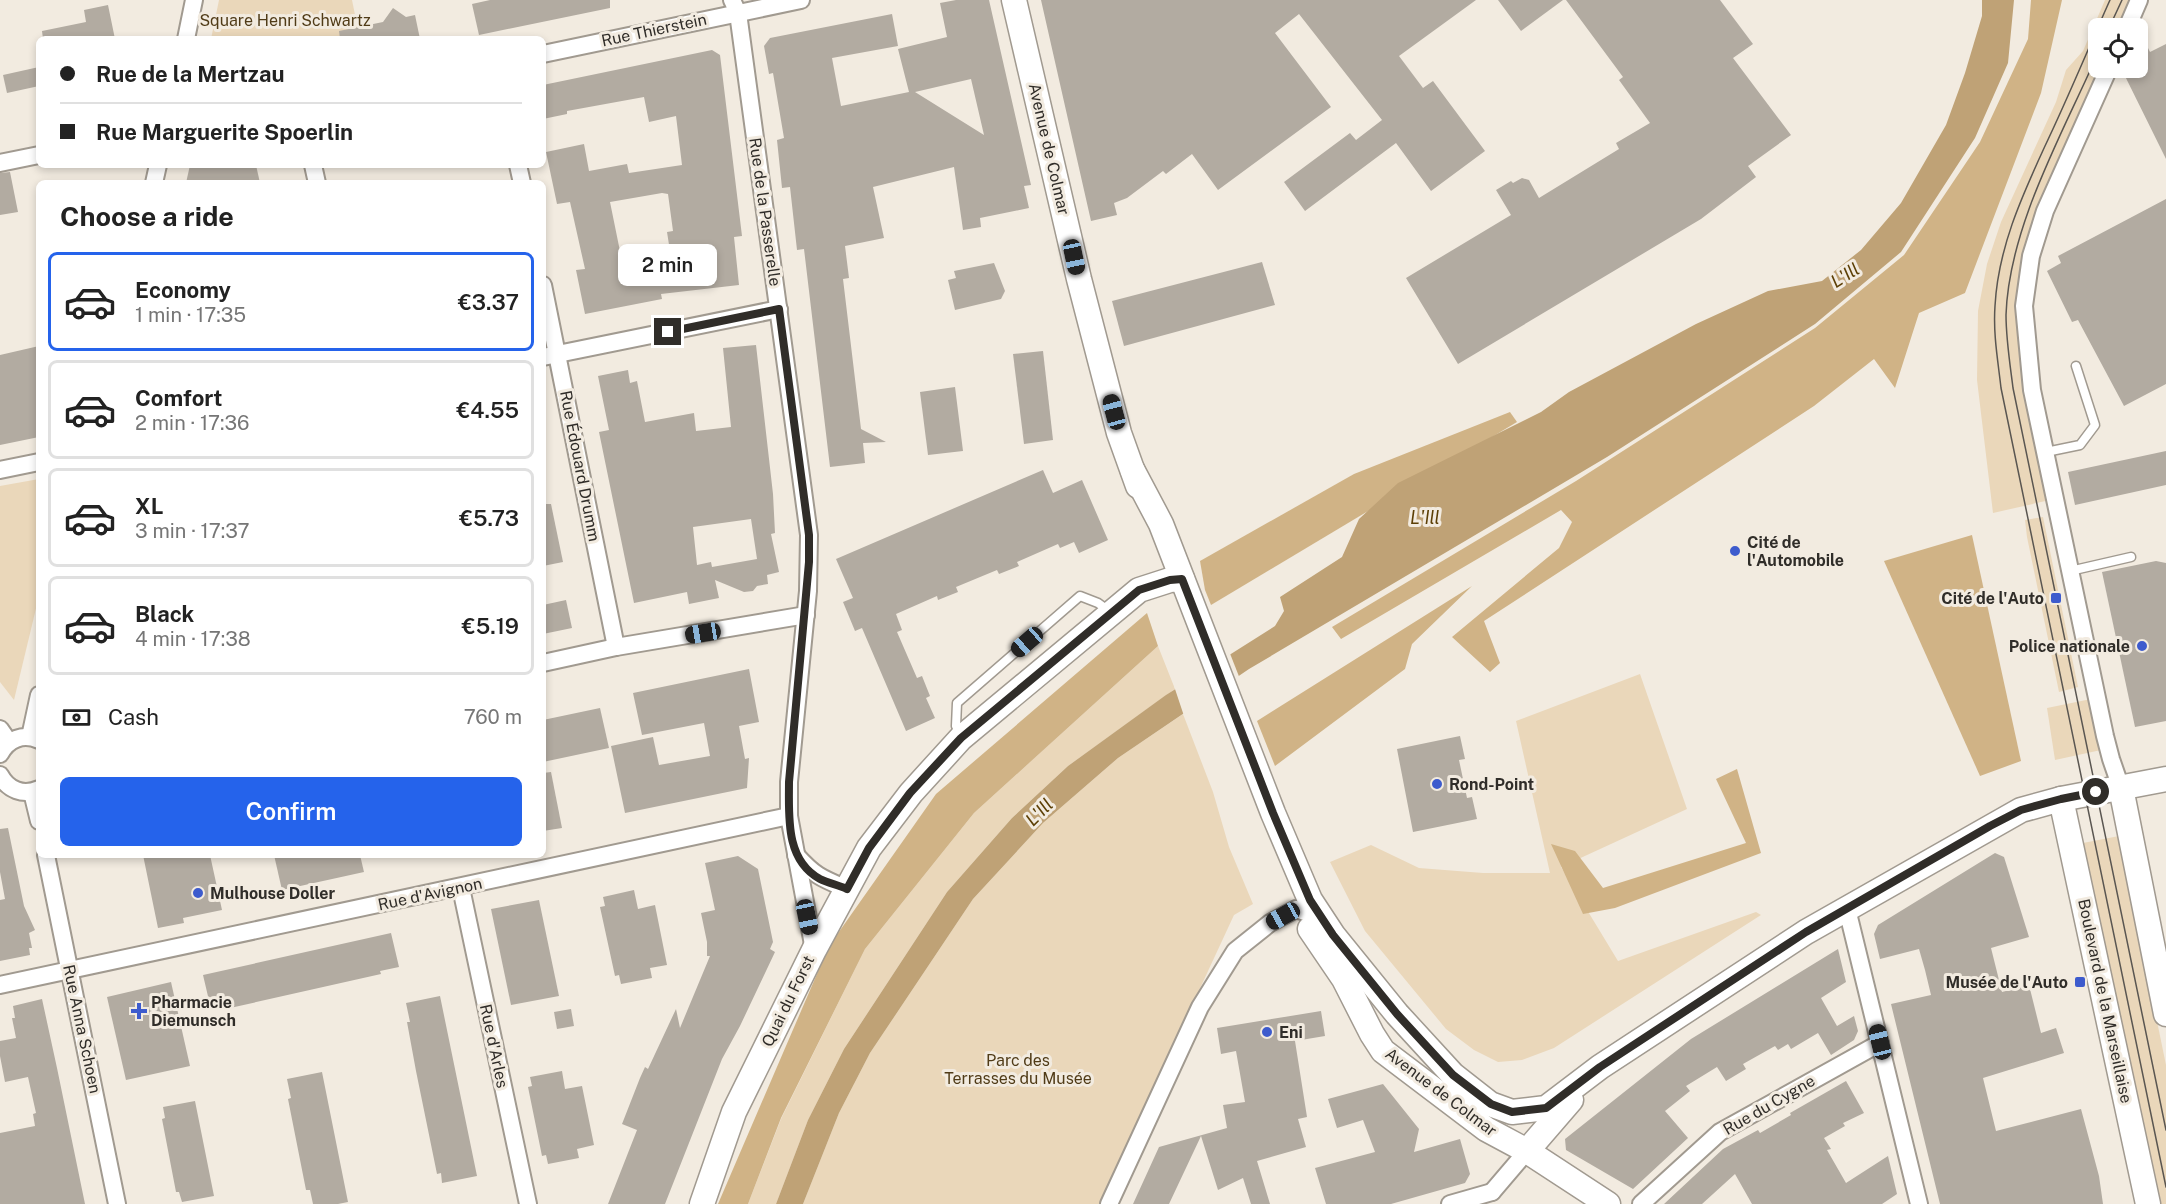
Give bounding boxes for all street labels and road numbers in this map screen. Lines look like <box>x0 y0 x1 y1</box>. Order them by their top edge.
street label: Rue Thierstein <box>600 10 708 50</box>
street label: Avenue de Colmar <box>1025 81 1073 217</box>
street label: Rue de la Passerelle <box>745 136 785 288</box>
street label: Rue Édouard Drumm <box>556 389 605 543</box>
street label: Rue d'Avignon <box>376 874 484 914</box>
street label: Boulevard de la Marseillaise <box>2074 897 2136 1105</box>
street label: Quai du Forst <box>758 952 818 1050</box>
street label: Rue Anna Schoen <box>59 963 105 1095</box>
street label: Rue d'Arles <box>476 1002 512 1090</box>
street label: Avenue de Colmar <box>1382 1044 1500 1140</box>
street label: Rue du Cygne <box>1720 1071 1818 1139</box>

